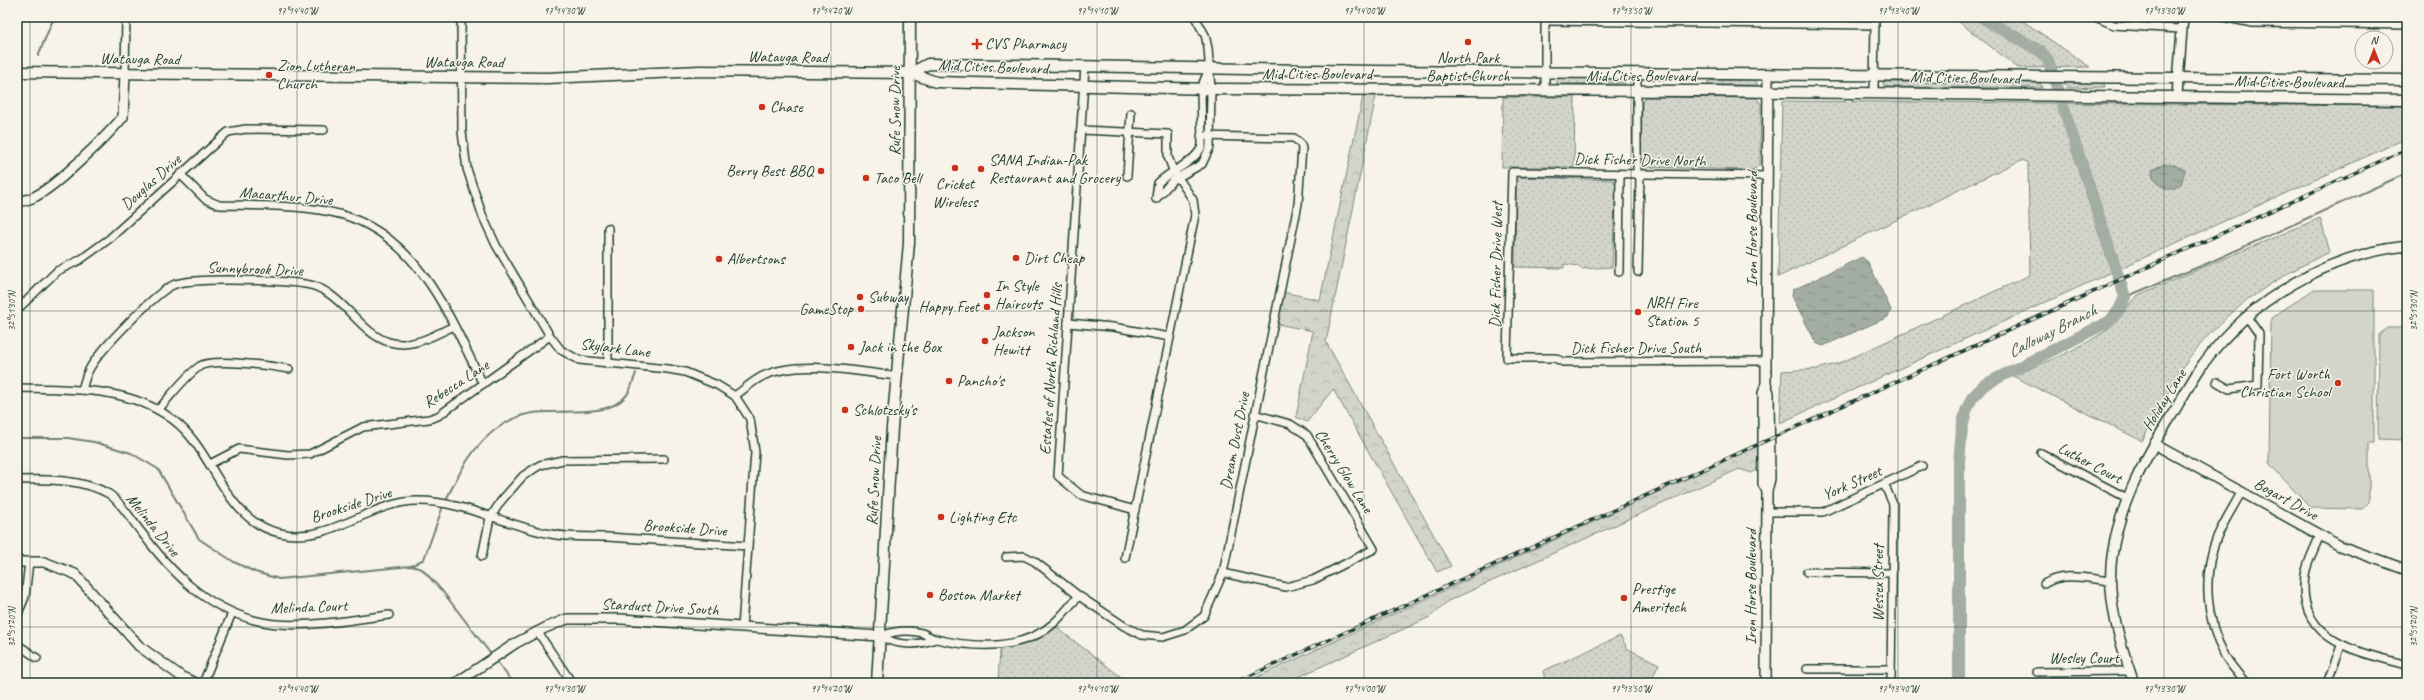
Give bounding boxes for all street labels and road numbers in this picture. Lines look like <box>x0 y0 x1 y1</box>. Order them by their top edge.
street label: Watauga Road <box>748 46 831 68</box>
street label: Watauga Road <box>100 48 183 70</box>
street label: Watauga Road <box>424 52 507 72</box>
street label: Mid Cities Boulevard <box>938 55 1051 79</box>
street label: Mid Cities Boulevard <box>1262 64 1375 84</box>
street label: Rufe Snow Drive <box>885 65 905 156</box>
street label: Mid Cities Boulevard <box>1586 66 1699 86</box>
street label: Mid Cities Boulevard <box>1910 67 2023 89</box>
street label: Mid Cities Boulevard <box>2234 71 2347 93</box>
street label: Douglas Drive <box>117 149 187 214</box>
street label: Dick Fisher Drive North <box>1574 149 1708 171</box>
street label: Iron Horse Boulevard <box>1742 168 1762 287</box>
street label: Macarthur Drive <box>239 182 335 210</box>
street label: Dick Fisher Drive West <box>1485 199 1507 328</box>
street label: Sunnybrook Drive <box>207 257 305 281</box>
street label: Estates of North Richland Hills <box>1035 281 1067 455</box>
street label: Skylark Lane <box>579 334 653 362</box>
street label: Dick Fisher Drive South <box>1571 338 1702 358</box>
street label: Rebecca Lane <box>420 354 494 413</box>
street label: Holiday Lane <box>2137 364 2192 434</box>
street label: Dream Dust Drive <box>1216 389 1255 491</box>
street label: Cherry Glow Lane <box>1310 425 1379 518</box>
street label: Rufe Snow Drive <box>862 434 886 526</box>
street label: Luther Court <box>2055 438 2127 489</box>
street label: York Street <box>1819 460 1886 505</box>
street label: Bogart Drive <box>2251 473 2323 525</box>
street label: Brookside Drive <box>308 482 396 527</box>
street label: Melinda Drive <box>122 489 186 562</box>
street label: Brookside Drive <box>643 515 729 541</box>
street label: Iron Horse Boulevard <box>1741 526 1761 645</box>
street label: Wessex Street <box>1868 542 1888 622</box>
street label: Stardust Drive South <box>601 594 720 620</box>
street label: Melinda Court <box>270 596 349 618</box>
street label: Wesley Court <box>2049 648 2121 668</box>

